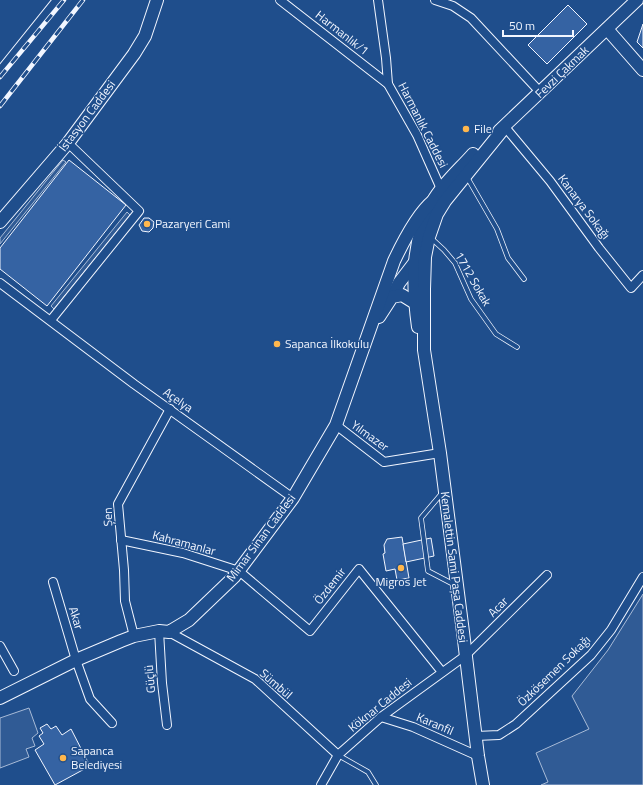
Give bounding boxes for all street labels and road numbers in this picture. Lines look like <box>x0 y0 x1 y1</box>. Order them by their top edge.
street label: Harmanlık/1 <box>311 6 373 60</box>
street label: Fevzi Çakmak <box>530 41 593 102</box>
street label: İstasyon Caddesi <box>53 76 120 155</box>
street label: Harmanlık Caddesi <box>394 79 453 171</box>
street label: Kanarya Sokağı <box>554 170 615 243</box>
street label: 1712 Sokak <box>450 248 497 310</box>
street label: Açelya <box>159 382 197 417</box>
street label: Yılmazer <box>347 415 393 456</box>
street label: Mimar Sinan Caddesi <box>221 490 300 586</box>
street label: Kemalettin Sami Paşa Caddesi <box>436 490 473 644</box>
street label: Şen <box>98 507 117 527</box>
street label: Kahramanlar <box>150 525 218 560</box>
street label: Özdemir <box>309 563 350 608</box>
street label: Acar <box>483 592 512 621</box>
street label: Akar <box>64 604 89 632</box>
street label: Özkösemen Sokağı <box>513 631 595 711</box>
street label: Güçlü <box>139 664 160 694</box>
street label: Sümbül <box>256 664 297 703</box>
street label: Köknar Caddesi <box>344 673 416 736</box>
street label: Karanfil <box>414 707 457 740</box>

